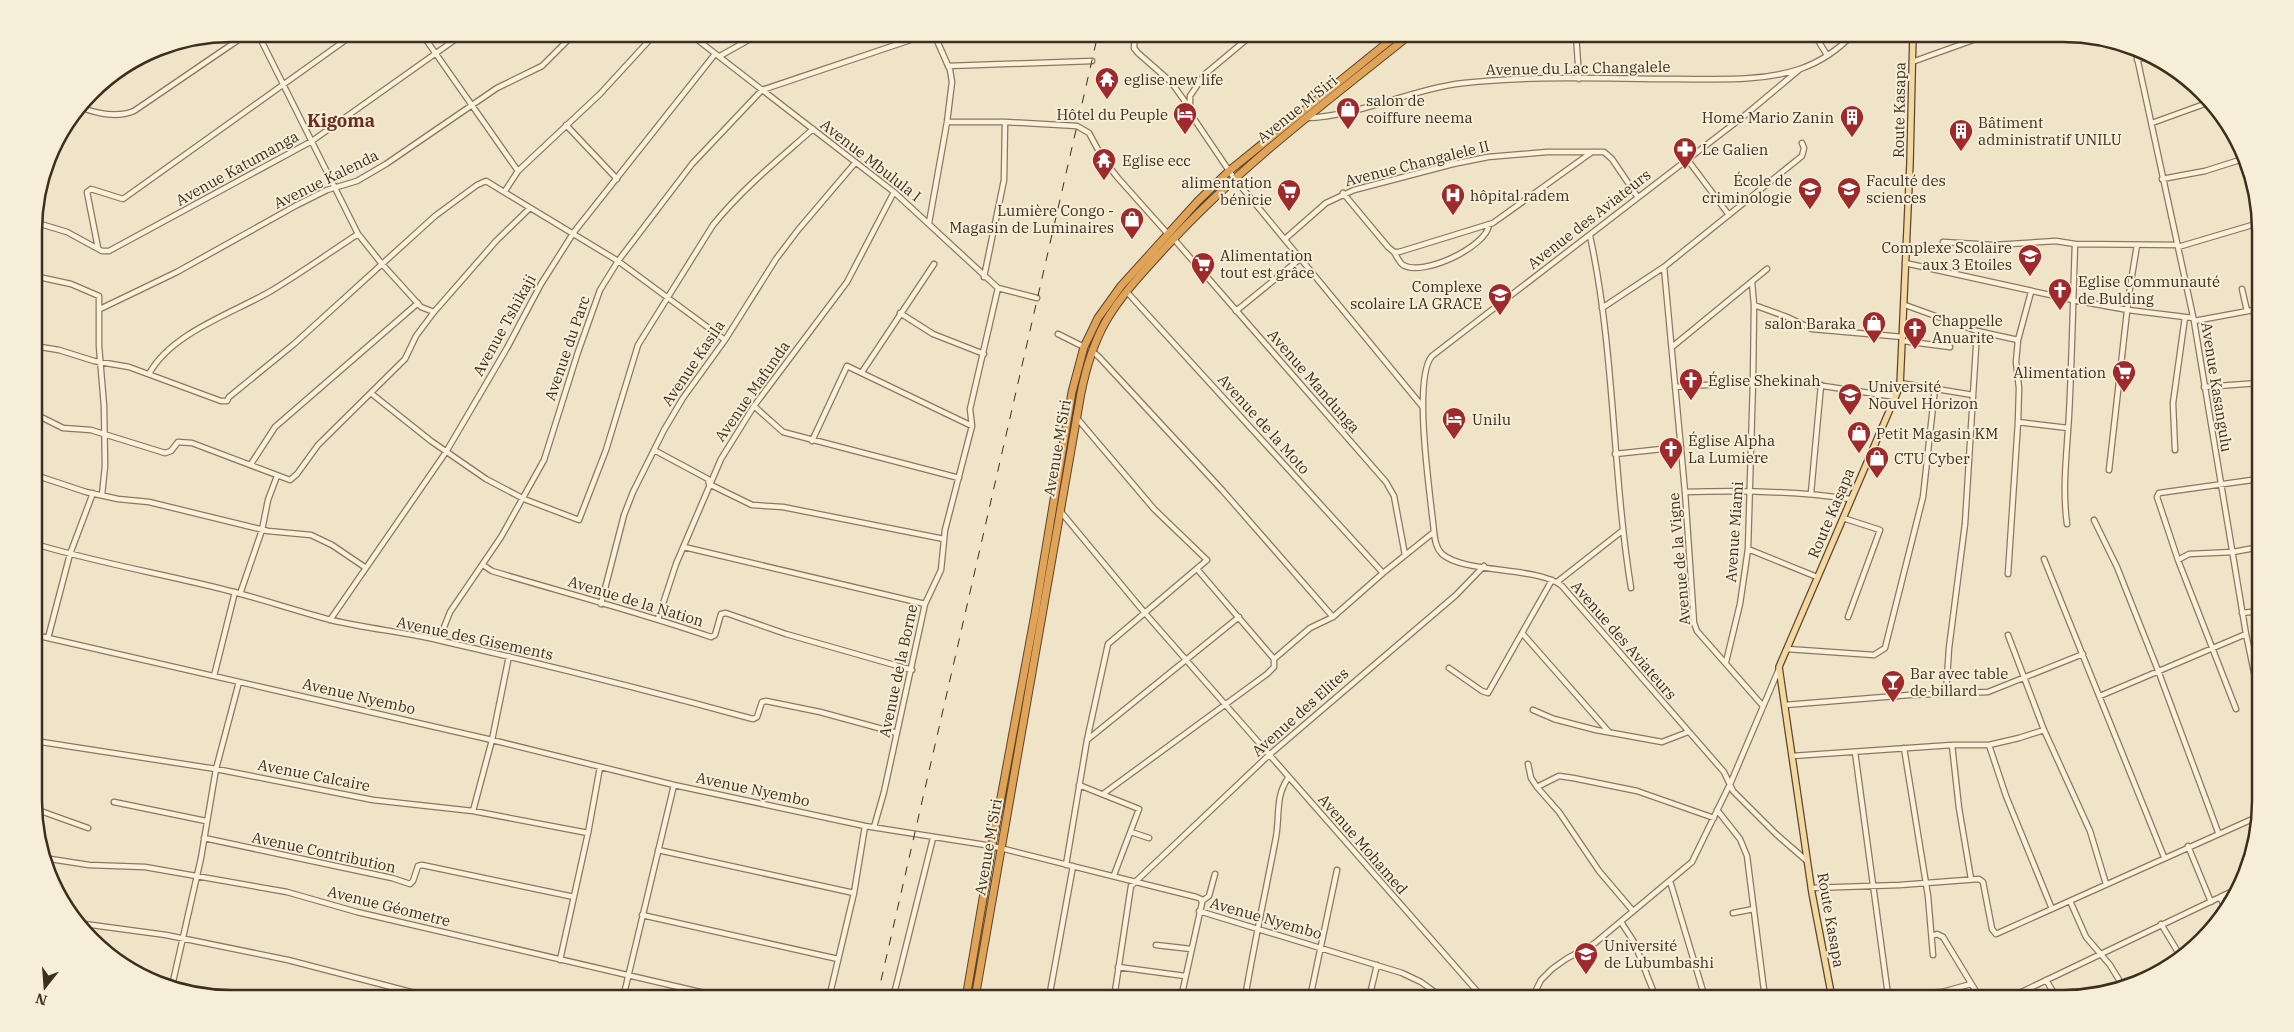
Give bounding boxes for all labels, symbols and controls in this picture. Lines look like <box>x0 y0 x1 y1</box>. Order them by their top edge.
street label: Avenue du Lac Changalele <box>1486 57 1670 79</box>
street label: Route Kasapa <box>1889 62 1909 158</box>
temple icon: eglise new life <box>1094 66 1120 100</box>
place label: eglise new life <box>1124 70 1223 89</box>
street label: Avenue M'Siri <box>1253 71 1341 147</box>
place label: salon de coiffure neema <box>1366 91 1473 127</box>
shop icon: salon de coiffure neema <box>1335 96 1361 130</box>
hotel icon: Hôtel du Peuple <box>1172 101 1198 135</box>
building icon: Home Mario Zanin <box>1839 104 1865 138</box>
place label: Hôtel du Peuple <box>1056 105 1168 124</box>
place label: Home Mario Zanin <box>1702 108 1834 127</box>
district label: Kigoma <box>307 109 375 132</box>
place label: Bâtiment administratif UNILU <box>1978 113 2122 149</box>
street label: Avenue Mbulula I <box>817 115 925 205</box>
building icon: Bâtiment administratif UNILU <box>1948 118 1974 152</box>
street label: Avenue Katumanga <box>172 126 302 210</box>
street label: Avenue Changalele II <box>1343 136 1491 190</box>
pharmacy icon: Le Galien <box>1672 136 1698 170</box>
place label: Le Galien <box>1702 140 1769 159</box>
street label: Avenue Kalenda <box>271 145 381 213</box>
temple icon: Eglise ecc <box>1091 147 1117 181</box>
place label: Eglise ecc <box>1122 151 1191 170</box>
street label: Avenue des Aviateurs <box>1523 165 1655 273</box>
place label: École de criminologie <box>1702 171 1792 207</box>
place label: Faculté des sciences <box>1866 171 1946 207</box>
place label: alimentation bénicie <box>1181 173 1272 209</box>
school or university icon: École de criminologie <box>1797 176 1823 210</box>
school or university icon: Faculté des sciences <box>1836 176 1862 210</box>
supermarket icon: alimentation bénicie <box>1276 178 1302 212</box>
hospital icon: hôpital radem <box>1440 182 1466 216</box>
place label: hôpital radem <box>1470 186 1570 205</box>
place label: Lumière Congo - Magasin de Luminaires <box>949 201 1114 237</box>
shop icon: Lumière Congo - Magasin de Luminaires <box>1119 206 1145 240</box>
place label: Complexe Scolaire aux 3 Etoiles <box>1881 238 2012 274</box>
school or university icon: Complexe Scolaire aux 3 Etoiles <box>2017 243 2043 277</box>
place label: Alimentation tout est grâce <box>1220 246 1314 282</box>
supermarket icon: Alimentation tout est grâce <box>1190 251 1216 285</box>
street label: Avenue Tshikaji <box>468 271 540 379</box>
place label: Eglise Communauté de Bulding <box>2078 272 2220 308</box>
place label: Complexe scolaire LA GRACE <box>1350 277 1482 313</box>
church icon: Eglise Communauté de Bulding <box>2047 277 2073 311</box>
school or university icon: Complexe scolaire LA GRACE <box>1487 282 1513 316</box>
street label: Avenue du Parc <box>540 293 594 403</box>
shop icon: salon Baraka <box>1861 310 1887 344</box>
place label: Chappelle Anuarite <box>1932 311 2003 347</box>
place label: salon Baraka <box>1764 314 1856 333</box>
street label: Avenue Kasila <box>657 316 729 410</box>
church icon: Chappelle Anuarite <box>1902 316 1928 350</box>
street label: Avenue Kasangulu <box>2197 321 2237 453</box>
street label: Avenue Mandunga <box>1264 325 1364 437</box>
street label: Avenue Mafunda <box>710 337 794 445</box>
supermarket icon: Alimentation <box>2111 359 2137 393</box>
place label: Alimentation <box>2013 363 2106 382</box>
church icon: Église Shekinah <box>1678 367 1704 401</box>
street label: Avenue de la Moto <box>1214 370 1314 478</box>
place label: Église Shekinah <box>1708 371 1821 390</box>
place label: Université Nouvel Horizon <box>1868 377 1979 413</box>
school or university icon: Université Nouvel Horizon <box>1837 382 1863 416</box>
street label: Avenue M'Siri <box>1039 398 1075 498</box>
hotel icon: Unilu <box>1441 406 1467 440</box>
place label: Unilu <box>1472 410 1511 429</box>
shop icon: Petit Magasin KM <box>1846 420 1872 454</box>
place label: Petit Magasin KM <box>1876 424 1998 443</box>
place label: Église Alpha La Lumiere <box>1688 431 1775 467</box>
church icon: Église Alpha La Lumiere <box>1658 436 1684 470</box>
shop icon: CTU Cyber <box>1864 445 1890 479</box>
place label: CTU Cyber <box>1894 449 1970 468</box>
street label: Route Kasapa <box>1803 465 1859 561</box>
street label: Avenue Miami <box>1721 481 1747 583</box>
street label: Avenue de la Vigne <box>1664 492 1694 626</box>
street label: Avenue de la Nation <box>566 571 706 631</box>
street label: Avenue des Aviateurs <box>1567 577 1681 703</box>
street label: Avenue de la Borne <box>875 603 921 739</box>
street label: Avenue des Gisements <box>395 612 555 664</box>
street label: Avenue des Elites <box>1248 664 1352 760</box>
place label: Bar avec table de billard <box>1910 664 2008 700</box>
bar icon: Bar avec table de billard <box>1880 669 1906 703</box>
street label: Avenue Nyembo <box>301 674 417 718</box>
street label: Avenue Calcaire <box>256 755 372 795</box>
street label: Avenue Nyembo <box>694 768 812 810</box>
street label: Avenue Mohamed <box>1314 790 1412 898</box>
street label: Avenue M'Siri <box>970 797 1006 897</box>
street label: Avenue Contribution <box>250 827 398 877</box>
street label: Route Kasapa <box>1813 871 1849 969</box>
street label: Avenue Géometre <box>326 882 452 930</box>
street label: Avenue Nyembo <box>1208 893 1324 943</box>
place label: Université de Lubumbashi <box>1604 936 1714 972</box>
school or university icon: Université de Lubumbashi <box>1573 941 1599 975</box>
north arrow <box>20 962 70 1012</box>
text: N <box>33 989 49 1010</box>

